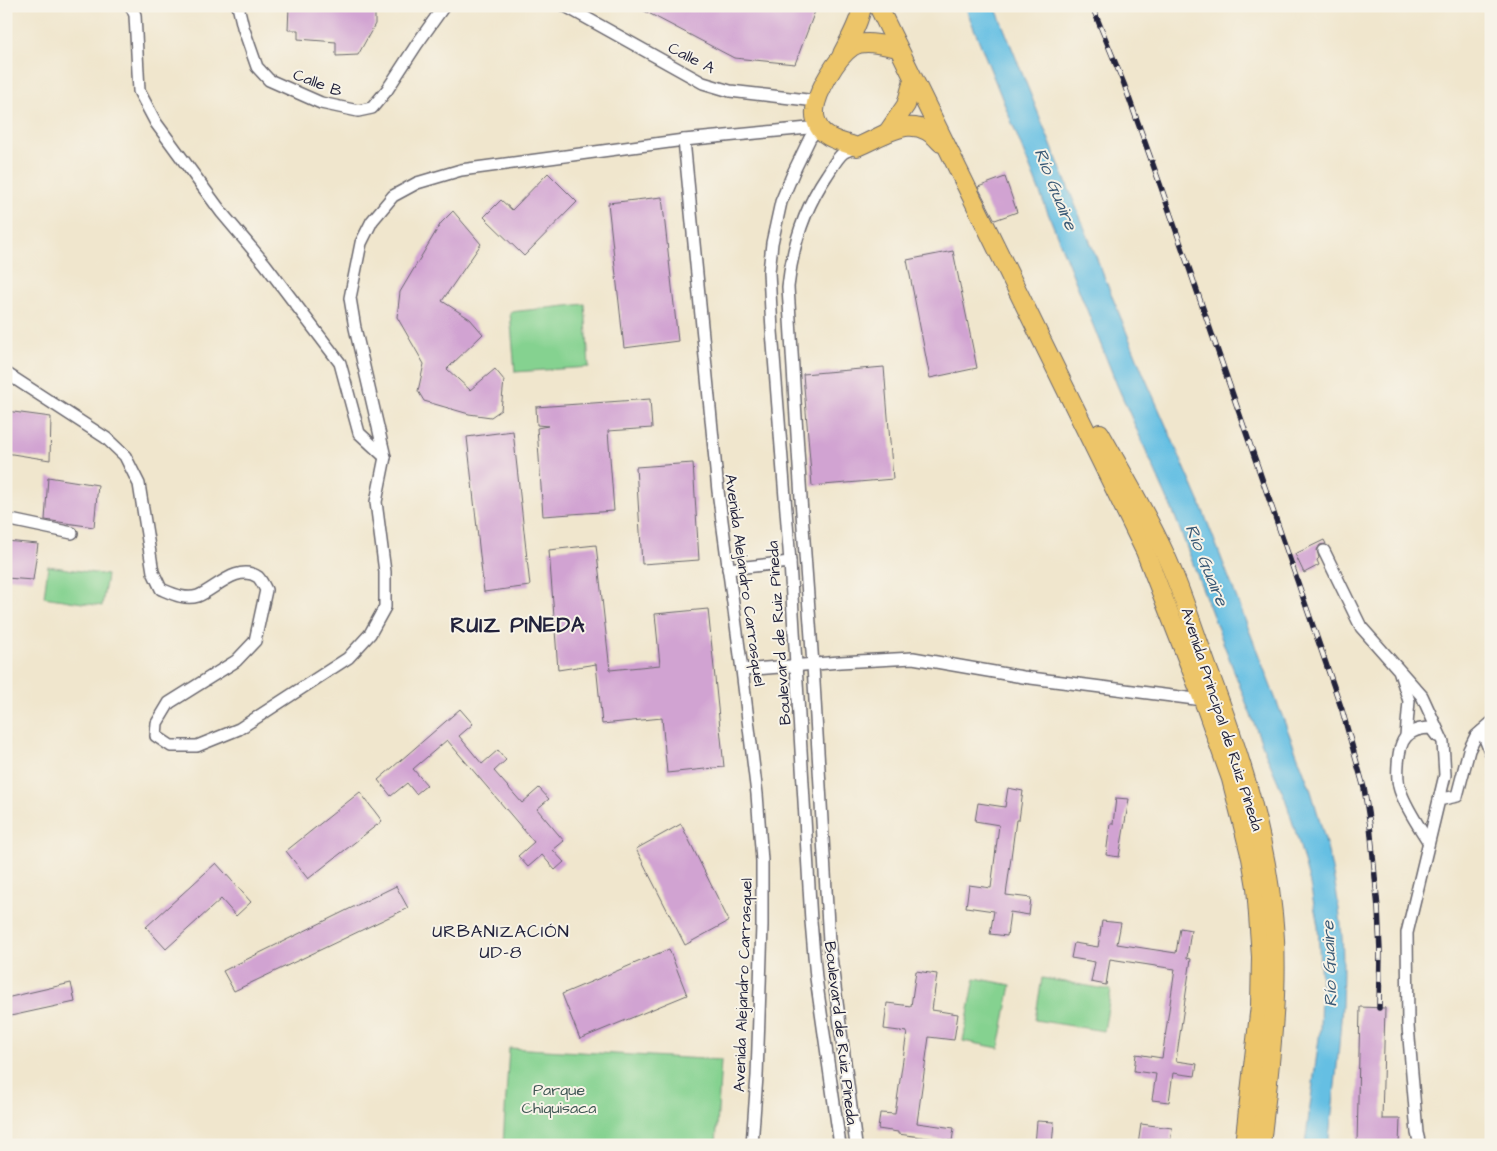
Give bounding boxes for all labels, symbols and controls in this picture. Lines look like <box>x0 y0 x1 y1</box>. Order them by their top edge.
street label: Calle A <box>664 37 719 79</box>
street label: Calle B <box>290 64 346 103</box>
water label: Río Guaire <box>1028 145 1084 235</box>
street label: Avenida Alejandro Carrasquel <box>719 473 771 688</box>
water label: Río Guaire <box>1179 521 1235 611</box>
street label: Boulevard de Ruiz Pineda <box>762 540 796 726</box>
street label: Avenida Principal de Ruiz Pineda <box>1176 605 1269 834</box>
district label: RUIZ PINEDA <box>450 611 586 640</box>
street label: Avenida Alejandro Carrasquel <box>728 878 758 1092</box>
district label: URBANIZACIÓN UD-8 <box>432 919 570 965</box>
water label: Río Guaire <box>1315 919 1343 1007</box>
street label: Boulevard de Ruiz Pineda <box>819 940 863 1126</box>
park label: Parque Chiquisaca <box>522 1079 596 1119</box>

